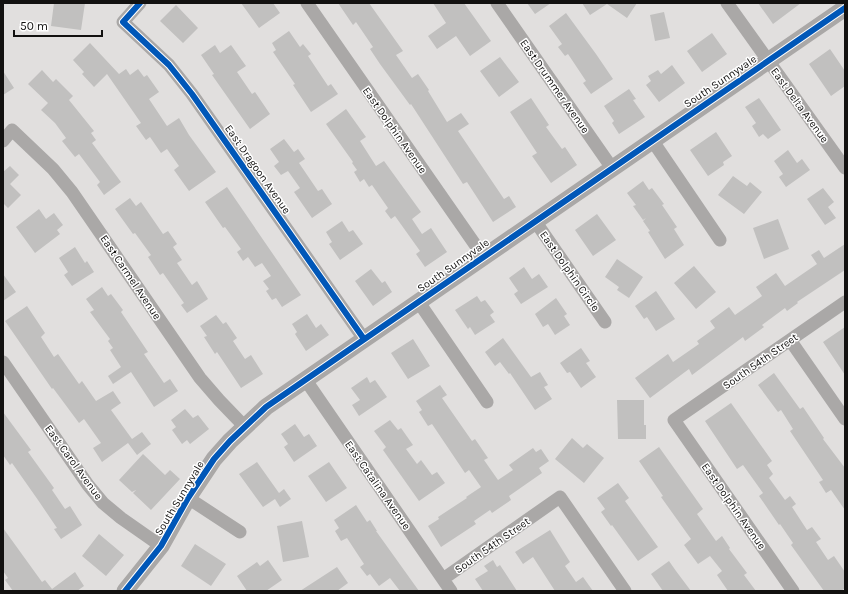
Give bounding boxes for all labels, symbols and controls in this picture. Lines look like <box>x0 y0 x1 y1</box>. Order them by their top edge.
scale bar <box>14 12 102 38</box>
text: 50 m <box>20 19 48 33</box>
street label: East Drummer Avenue <box>517 37 592 136</box>
street label: South Sunnyvale <box>682 52 759 110</box>
street label: East Delta Avenue <box>768 65 831 146</box>
street label: East Dolphin Avenue <box>360 84 430 176</box>
street label: East Dragoon Avenue <box>222 122 293 217</box>
street label: East Dolphin Circle <box>537 229 602 314</box>
street label: East Carmel Avenue <box>97 232 164 322</box>
street label: South Sunnyvale <box>415 236 492 295</box>
street label: South 54th Street <box>720 331 800 392</box>
street label: East Carol Avenue <box>42 422 105 503</box>
street label: East Catalina Avenue <box>342 438 413 533</box>
street label: South Sunnyvale <box>152 458 207 538</box>
street label: East Dolphin Avenue <box>699 460 769 552</box>
street label: South 54th Street <box>452 515 532 576</box>

